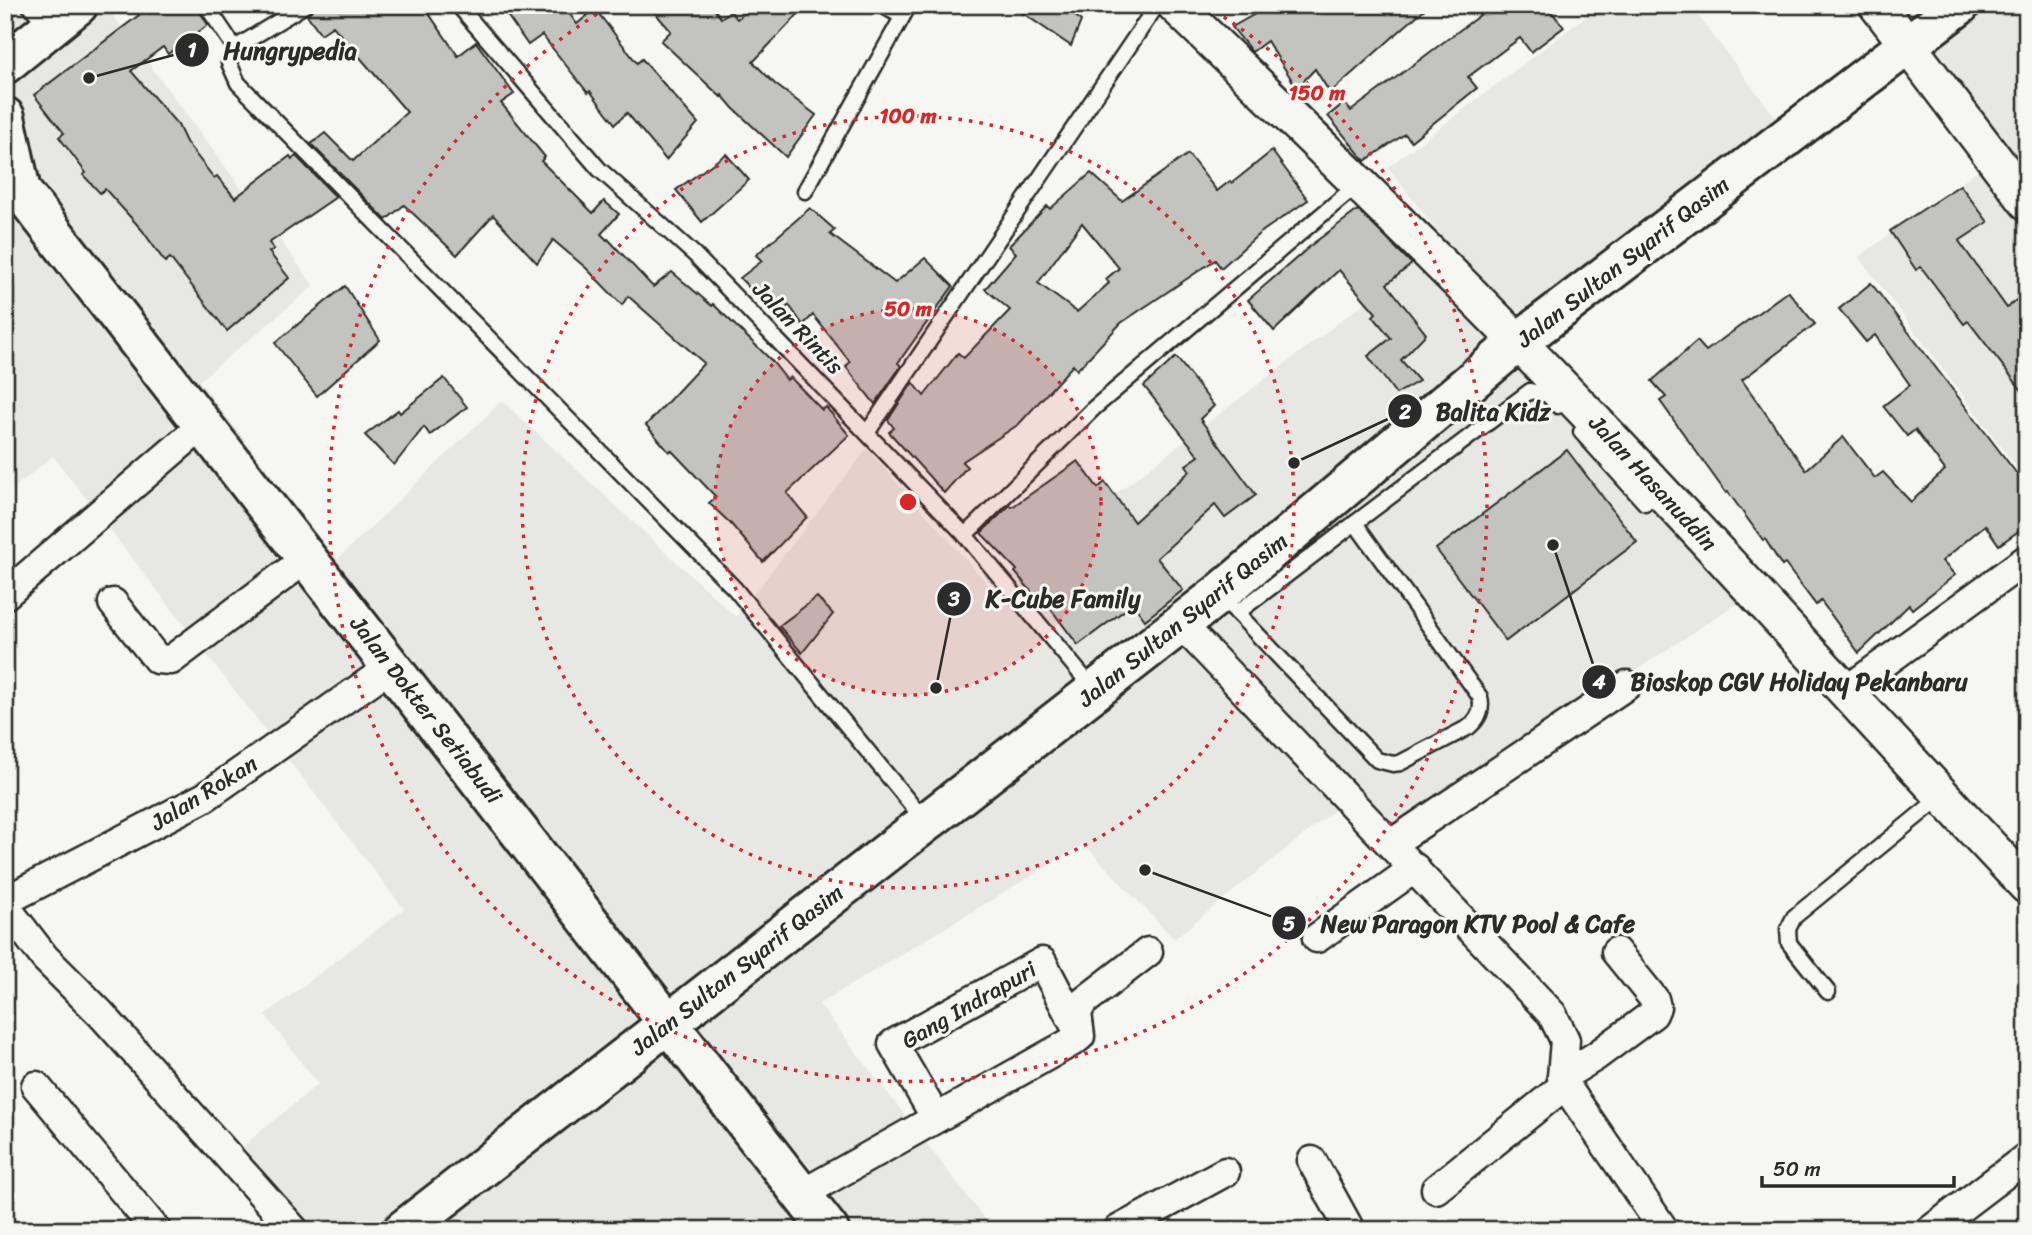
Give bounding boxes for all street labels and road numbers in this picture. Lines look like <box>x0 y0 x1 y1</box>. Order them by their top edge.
street label: Jalan Sultan Syarif Qasim <box>1507 165 1739 359</box>
street label: Jalan Rintis <box>741 270 854 385</box>
street label: Jalan Hasanuddin <box>1578 404 1728 561</box>
street label: Jalan Sultan Syarif Qasim <box>1068 522 1298 719</box>
street label: Jalan Dokter Setiabudi <box>338 606 513 814</box>
street label: Jalan Rokan <box>141 744 266 843</box>
street label: Jalan Sultan Syarif Qasim <box>621 873 853 1067</box>
street label: Gang Indrapuri <box>893 949 1045 1060</box>

